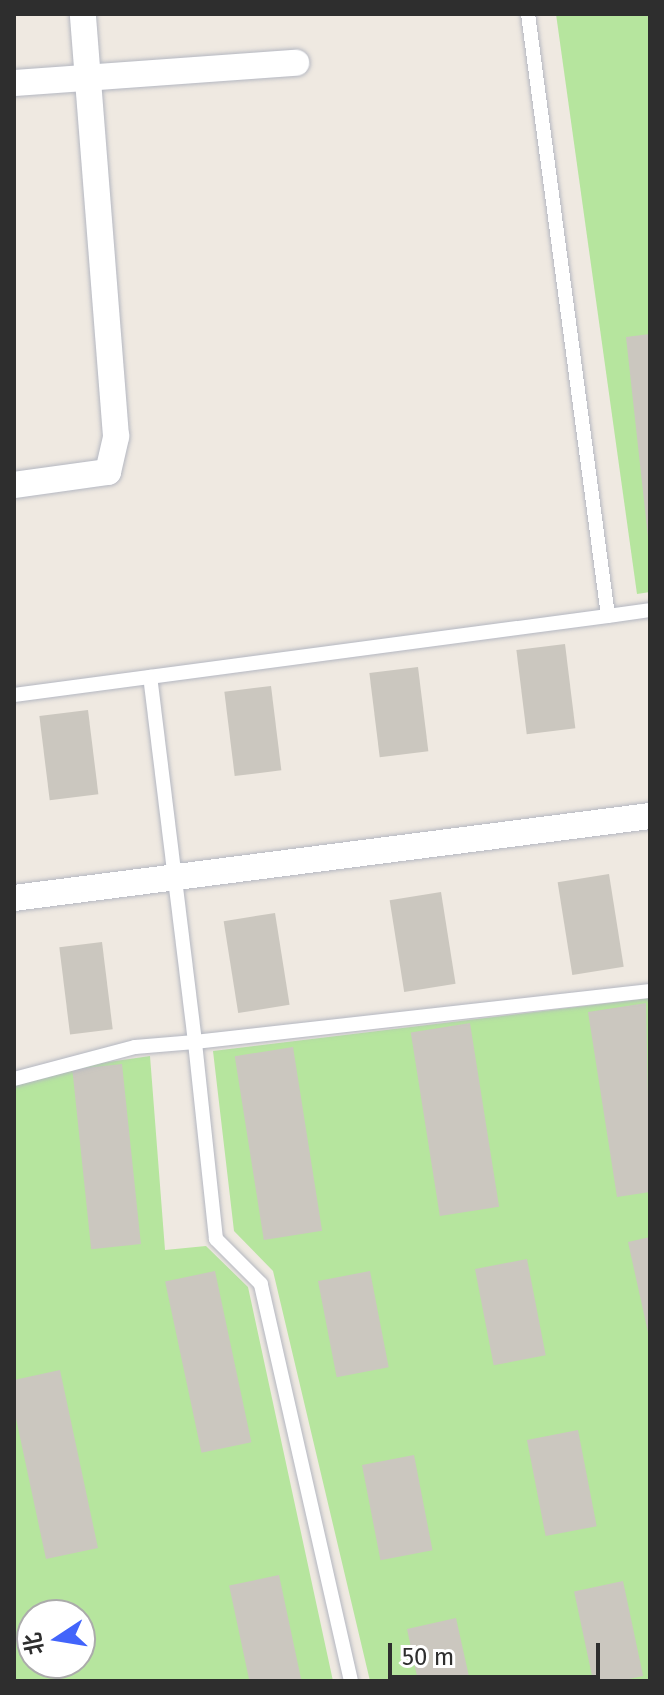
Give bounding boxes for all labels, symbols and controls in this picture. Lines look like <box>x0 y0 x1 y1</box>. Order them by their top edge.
north arrow <box>16 1599 96 1679</box>
scale bar <box>392 1627 604 1677</box>
text: 北 <box>18 1630 49 1657</box>
text: 50 m <box>402 1643 454 1671</box>

